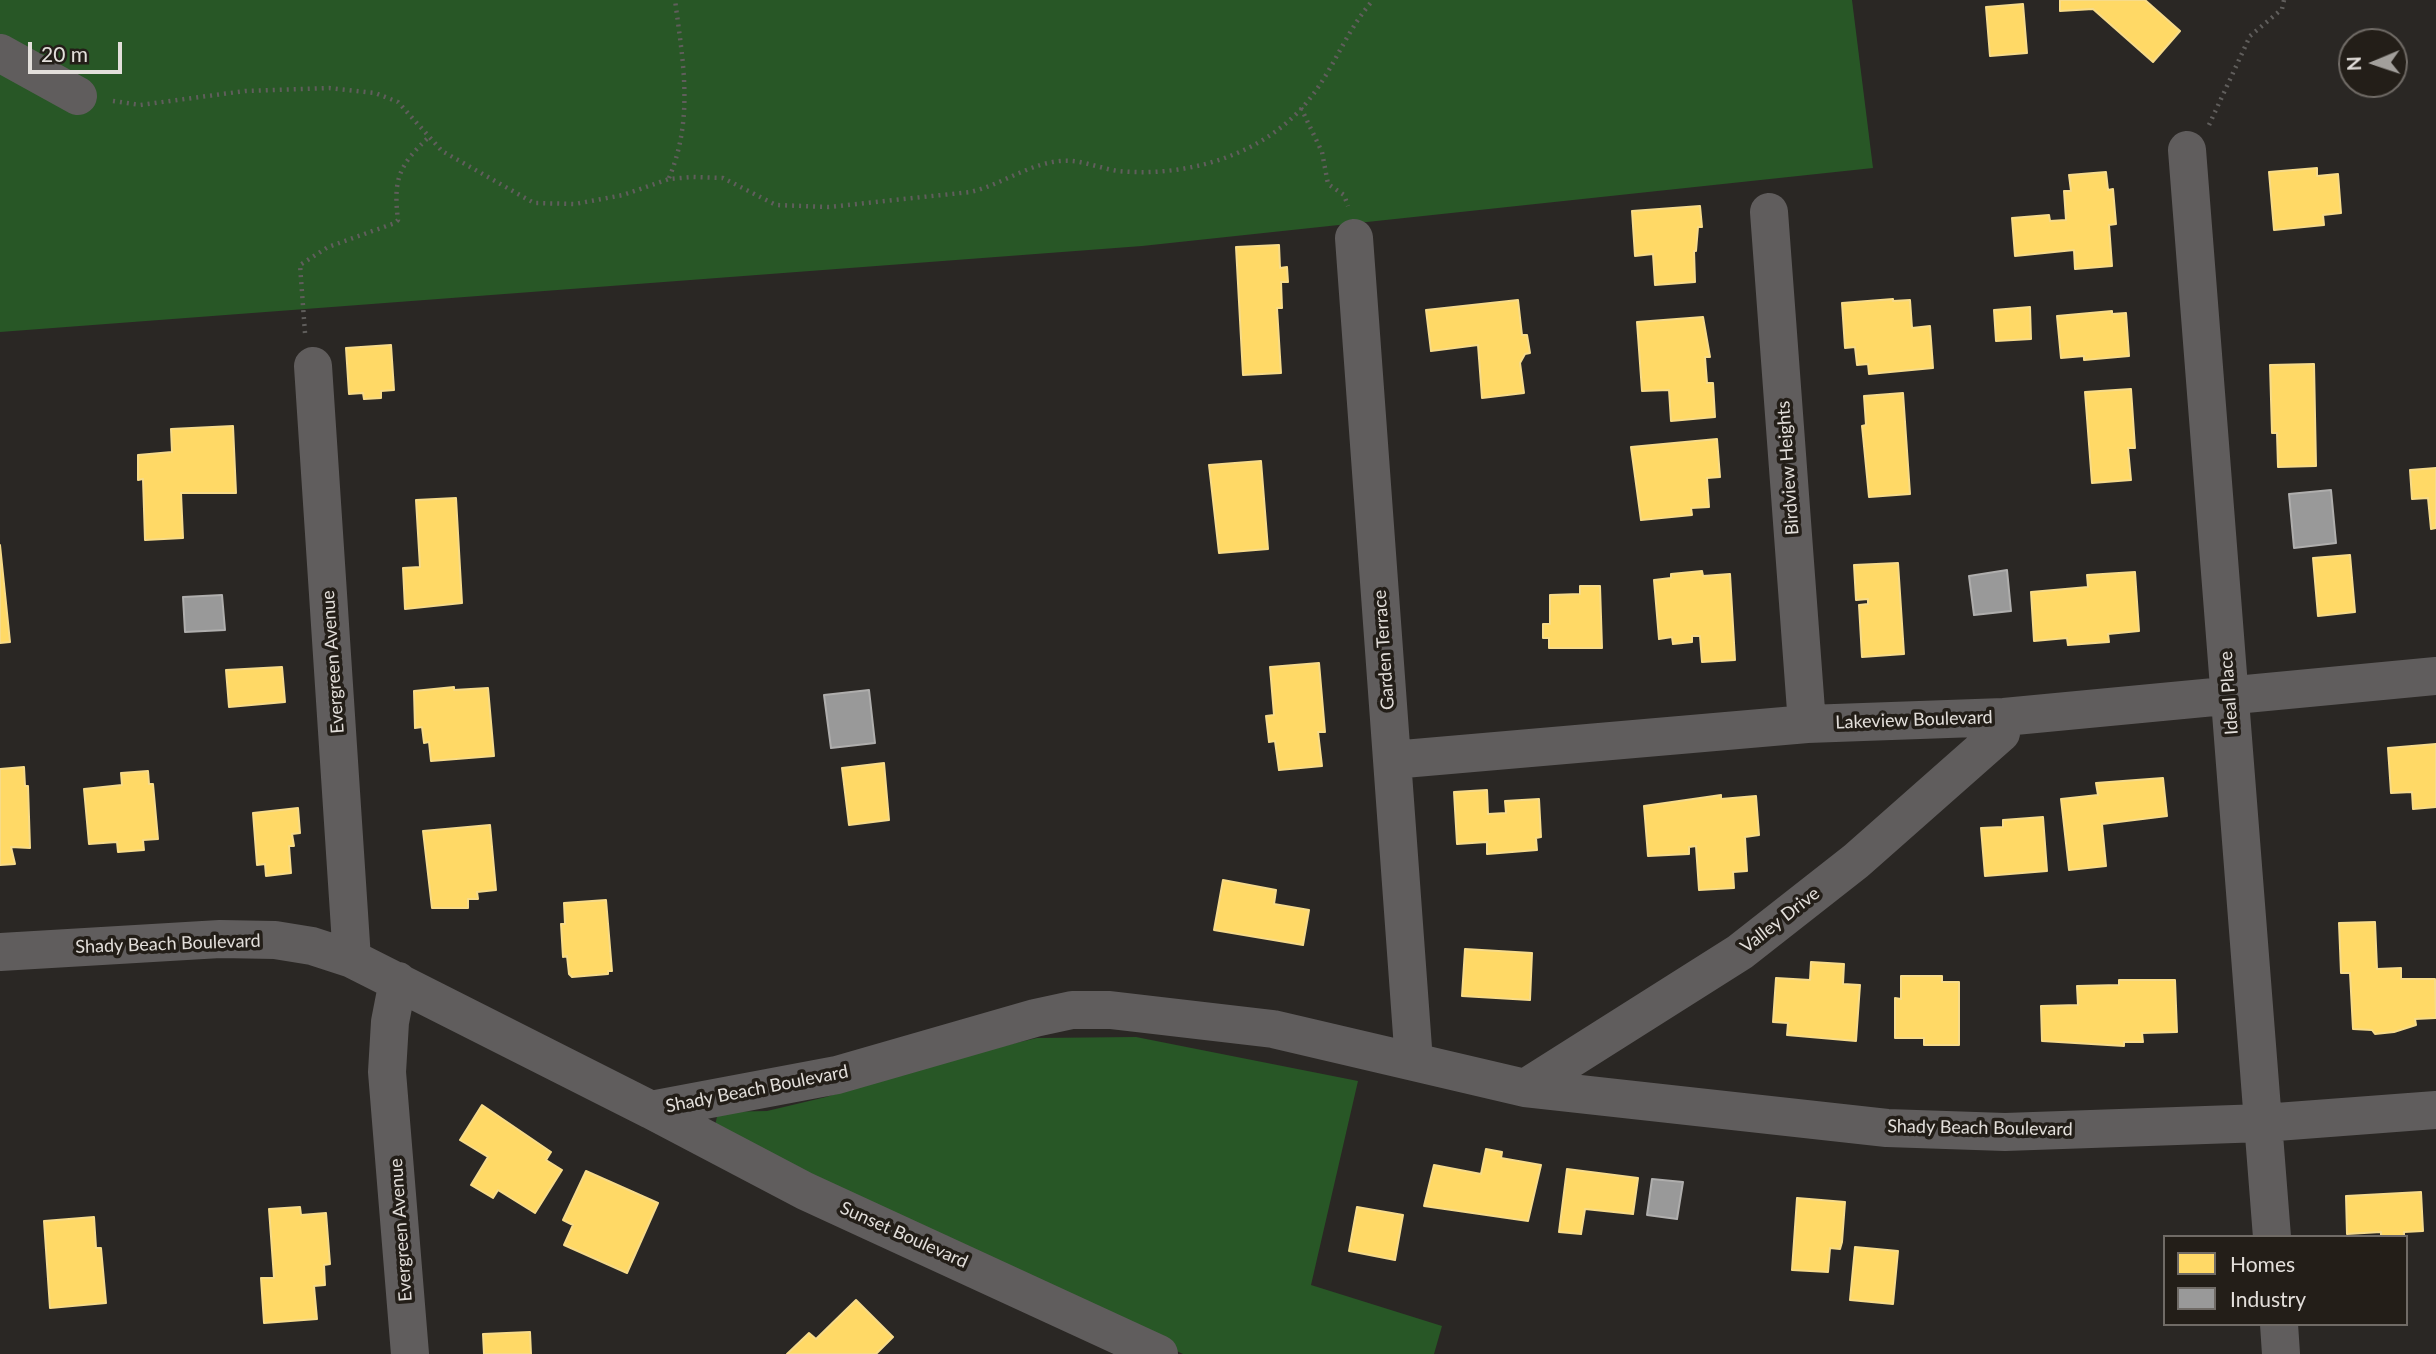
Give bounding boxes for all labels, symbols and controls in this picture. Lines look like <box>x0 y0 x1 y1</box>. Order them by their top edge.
scale bar <box>32 28 126 72</box>
north arrow <box>2338 28 2408 98</box>
text: 20 m <box>41 41 88 66</box>
text: N <box>2342 56 2365 71</box>
street label: Birdview Heights <box>1773 400 1803 536</box>
street label: Garden Terrace <box>1369 589 1399 711</box>
street label: Evergreen Avenue <box>317 590 349 734</box>
street label: Ideal Place <box>2215 650 2243 736</box>
street label: Lakeview Boulevard <box>1835 706 1993 734</box>
street label: Valley Drive <box>1736 882 1824 958</box>
street label: Shady Beach Boulevard <box>75 930 261 958</box>
street label: Shady Beach Boulevard <box>664 1061 850 1117</box>
street label: Shady Beach Boulevard <box>1887 1116 2073 1140</box>
street label: Evergreen Avenue <box>385 1158 417 1302</box>
street label: Sunset Boulevard <box>837 1197 971 1273</box>
legend <box>2163 1235 2408 1326</box>
text: Homes <box>2230 1251 2295 1276</box>
text: Industry <box>2230 1286 2306 1311</box>

